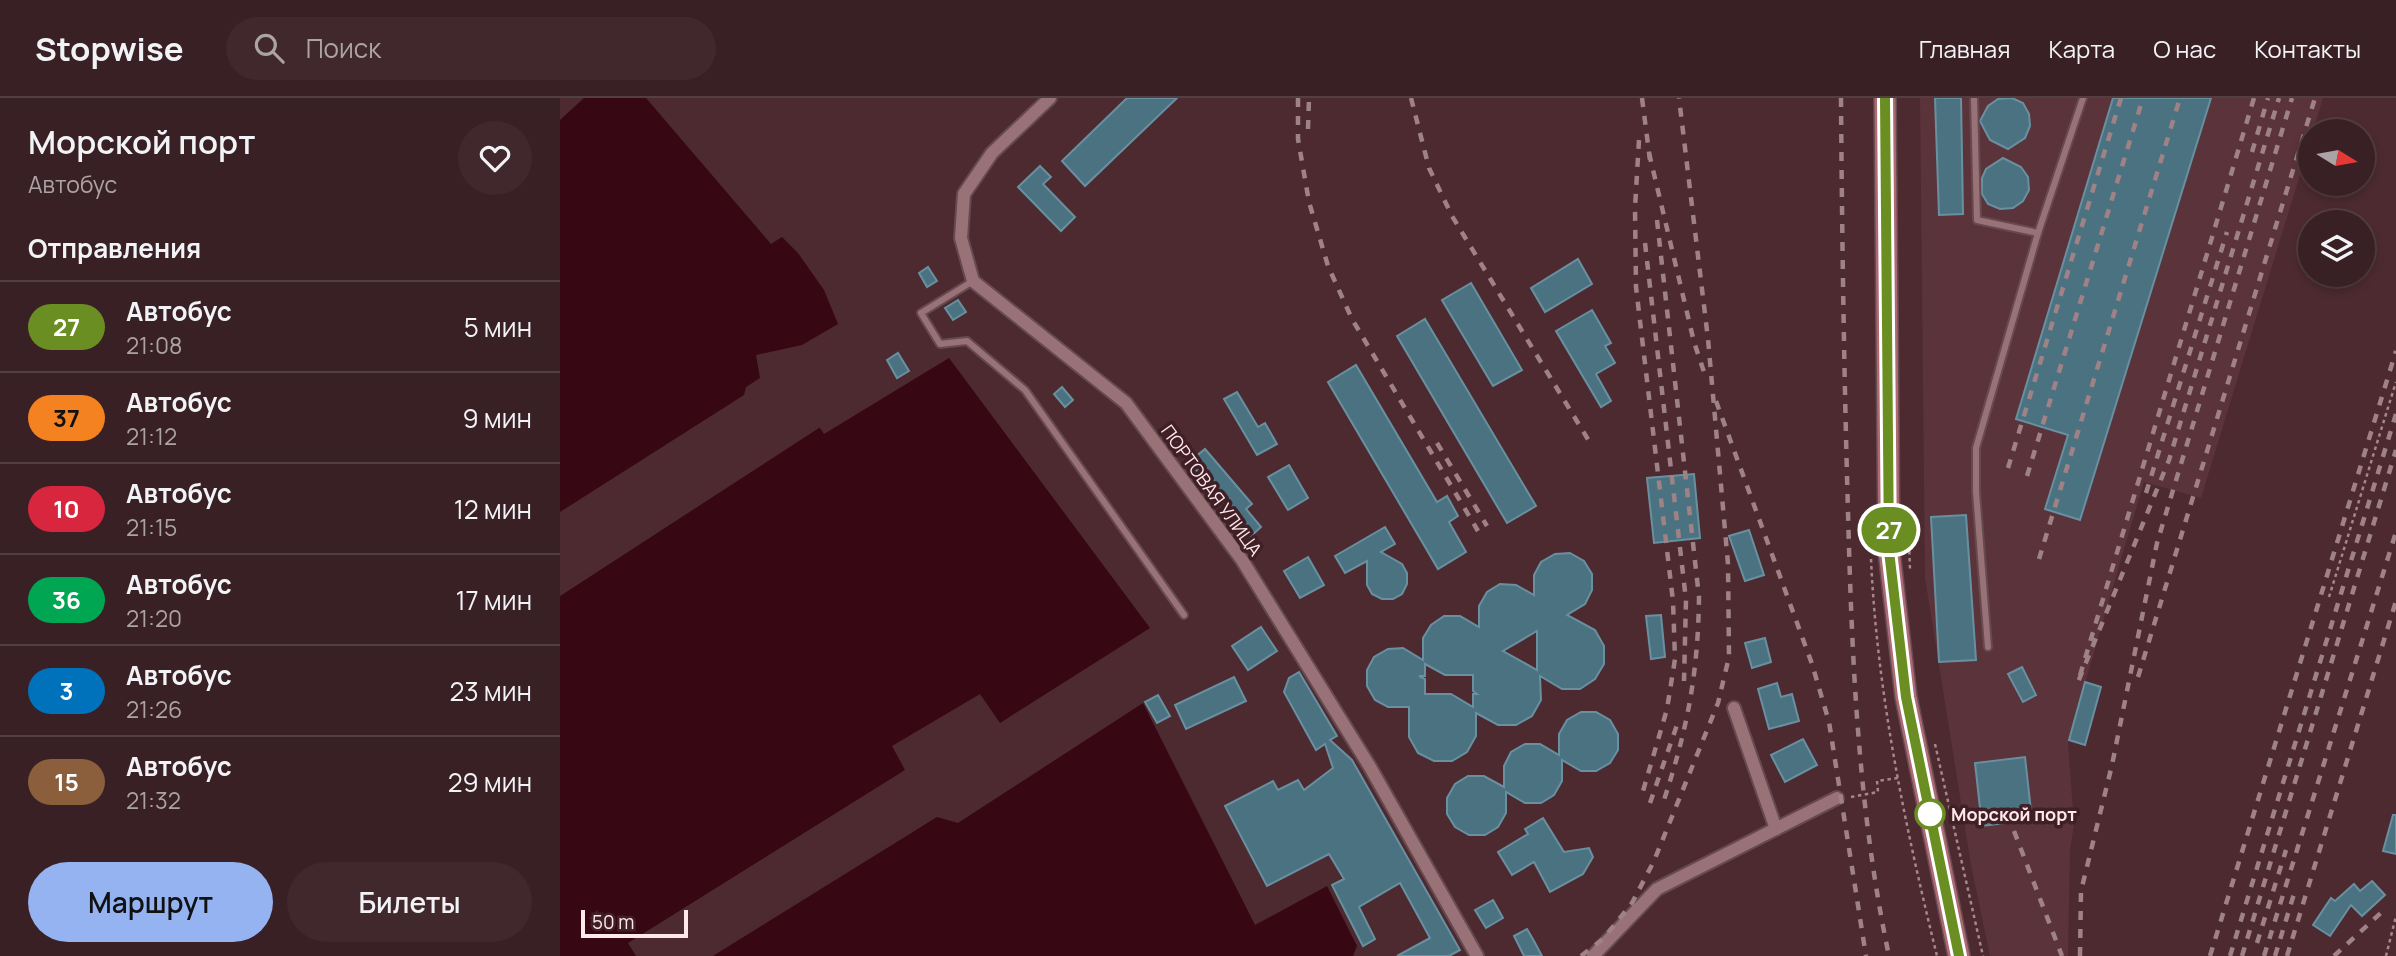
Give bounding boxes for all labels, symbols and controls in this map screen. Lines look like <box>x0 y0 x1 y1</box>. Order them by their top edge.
search box <box>226 17 716 80</box>
text: Stopwise <box>35 26 184 71</box>
icon: search <box>250 29 288 67</box>
text: Поиск <box>306 30 381 66</box>
text: Главная <box>1919 32 2010 65</box>
text: Карта <box>2048 32 2115 65</box>
text: О нас <box>2153 32 2216 65</box>
text: Контакты <box>2254 32 2361 65</box>
text: Морской порт <box>28 119 255 164</box>
north arrow <box>2298 119 2375 196</box>
map controls <box>2298 119 2375 287</box>
button: heart <box>458 121 532 195</box>
text: Автобус <box>28 168 117 200</box>
button: layers <box>2298 210 2375 287</box>
text: Отправления <box>28 230 201 266</box>
text: Автобус <box>126 293 232 329</box>
text: 5 мин <box>464 309 532 345</box>
text: 27 <box>53 310 80 343</box>
text: 21:08 <box>126 329 182 361</box>
text: Автобус <box>126 384 232 420</box>
text: 9 мин <box>463 400 532 436</box>
text: 37 <box>53 401 80 434</box>
text: 21:12 <box>126 420 177 452</box>
street label: ПОРТОВАЯ УЛИЦА <box>1156 420 1268 561</box>
text: Автобус <box>126 475 232 511</box>
text: 12 мин <box>454 491 532 527</box>
text: 10 <box>53 492 80 525</box>
line badge: 27 <box>1858 507 1920 553</box>
text: 21:15 <box>126 511 177 543</box>
text: 27 <box>1875 513 1903 546</box>
text: Автобус <box>126 566 232 602</box>
text: 17 мин <box>455 582 532 618</box>
text: 36 <box>52 583 81 616</box>
text: 21:20 <box>126 602 182 634</box>
text: Автобус <box>126 657 232 693</box>
text: 23 мин <box>449 673 532 709</box>
text: 3 <box>60 674 73 707</box>
text: 21:26 <box>126 693 182 725</box>
text: Автобус <box>126 748 232 784</box>
text: 29 мин <box>448 764 532 800</box>
text: 15 <box>54 765 79 798</box>
text: 21:32 <box>126 784 181 816</box>
marker: Морской порт <box>1915 799 1945 829</box>
place label: Морской порт <box>1951 802 2077 826</box>
button: Маршрут <box>28 862 273 942</box>
button: Билеты <box>287 862 532 942</box>
scale bar <box>581 907 688 939</box>
text: 50 m <box>592 909 634 935</box>

